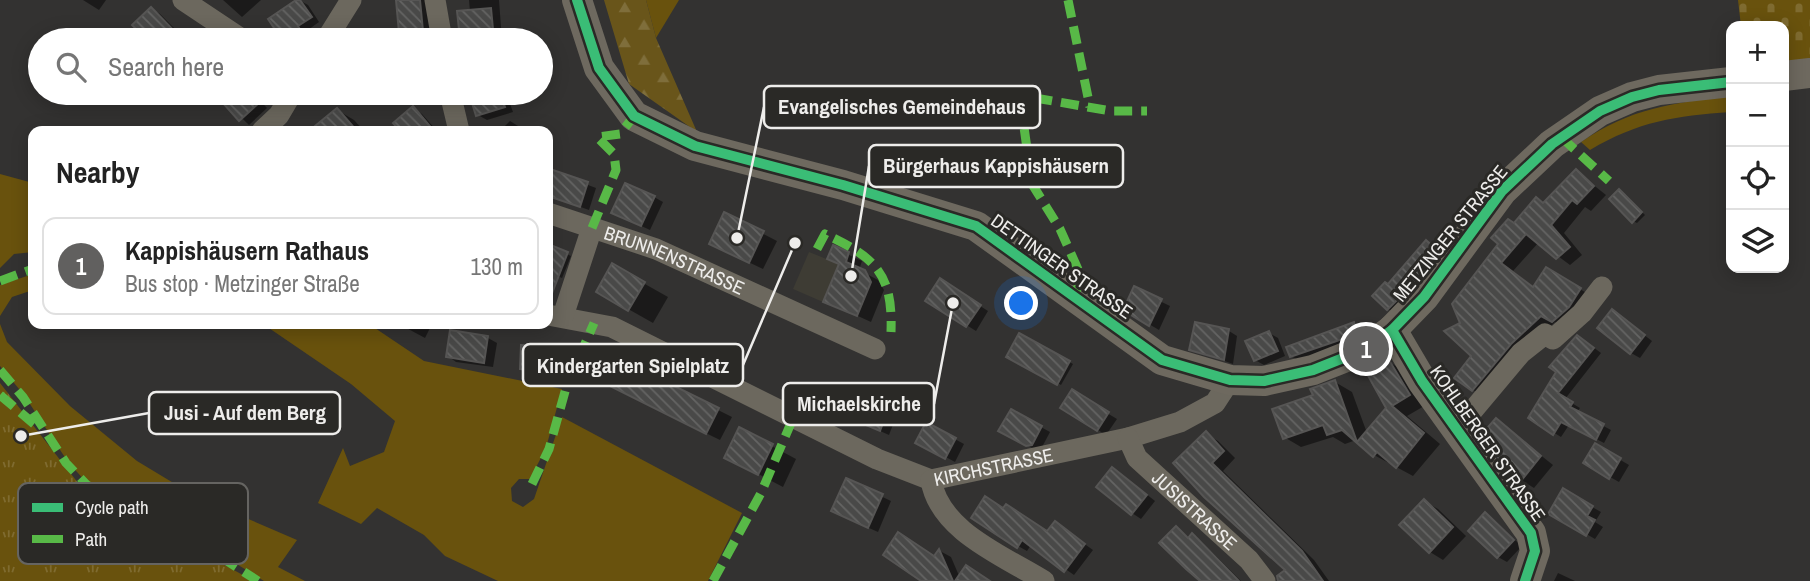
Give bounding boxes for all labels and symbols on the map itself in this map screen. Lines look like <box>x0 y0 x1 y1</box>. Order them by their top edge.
callout: Evangelisches Gemeindehaus <box>764 86 1040 128</box>
text: Evangelisches Gemeindehaus <box>778 92 1026 121</box>
callout: Bürgerhaus Kappishäusern <box>869 145 1123 187</box>
text: Bürgerhaus Kappishäusern <box>883 151 1109 180</box>
street label: METZINGER STRASSE <box>1387 159 1513 307</box>
street label: DETTINGER STRASSE <box>986 207 1138 325</box>
street label: BRUNNENSTRASSE <box>601 220 749 301</box>
your location <box>1004 286 1038 320</box>
pin: 1 <box>1343 323 1389 375</box>
callout: Kindergarten Spielplatz <box>523 344 743 386</box>
text: Kindergarten Spielplatz <box>537 351 730 380</box>
street label: KOHLBERGER STRASSE <box>1424 360 1552 526</box>
callout: Michaelskirche <box>783 383 934 425</box>
text: Michaelskirche <box>797 389 921 418</box>
callout: Jusi - Auf dem Berg <box>149 392 340 434</box>
text: Jusi - Auf dem Berg <box>164 398 326 427</box>
street label: KIRCHSTRASSE <box>931 441 1056 492</box>
street label: JUSISTRASSE <box>1147 465 1243 556</box>
legend <box>18 483 248 564</box>
text: Cycle path <box>75 494 149 520</box>
text: Path <box>75 526 107 552</box>

